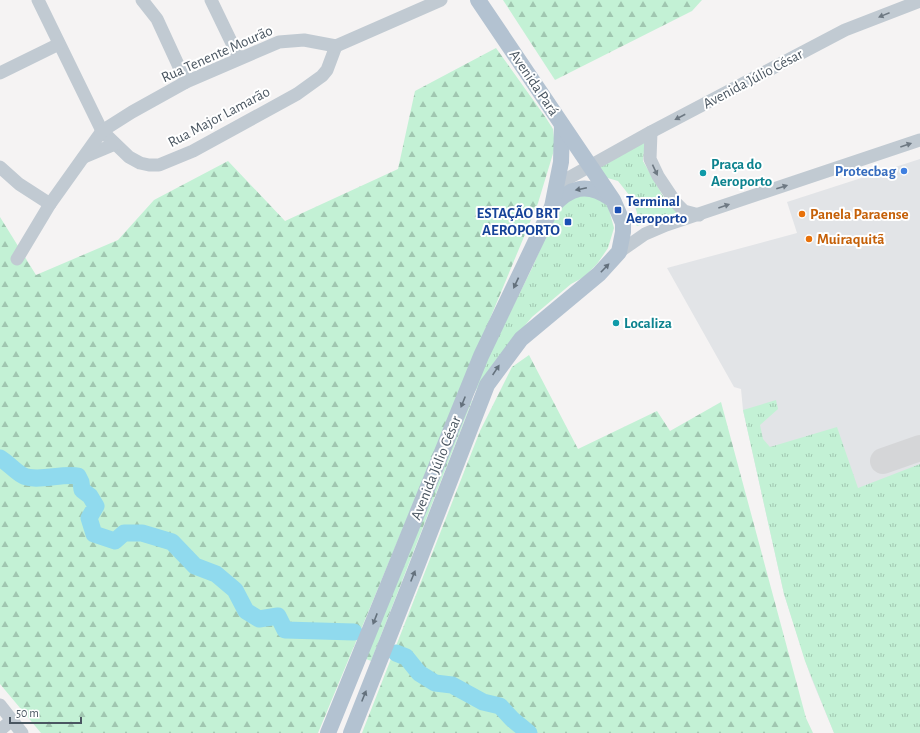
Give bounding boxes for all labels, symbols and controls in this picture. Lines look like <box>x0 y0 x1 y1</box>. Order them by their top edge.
one-way arrow <box>877 12 889 18</box>
street label: Rua Tenente Mourão <box>159 23 275 85</box>
street label: Avenida Júlio César <box>701 46 806 112</box>
street label: Avenida Pará <box>507 47 561 119</box>
street label: Rua Major Lamarão <box>166 84 272 150</box>
one-way arrow <box>674 114 686 120</box>
one-way arrow <box>900 142 912 148</box>
place label: Praça do Aeroporto <box>711 157 772 189</box>
one-way arrow <box>652 164 659 176</box>
place label: Protecbag <box>835 164 896 179</box>
marker: Protecbag <box>899 166 909 176</box>
marker: Praça do Aeroporto <box>698 168 708 178</box>
one-way arrow <box>777 183 789 189</box>
one-way arrow <box>575 187 587 193</box>
place label: Terminal Aeroporto <box>626 194 687 226</box>
one-way arrow <box>718 202 730 208</box>
place label: ESTAÇÃO BRT AEROPORTO <box>477 205 560 238</box>
marker: Terminal Aeroporto <box>613 205 623 215</box>
place label: Panela Paraense <box>810 207 909 222</box>
marker: Panela Paraense <box>797 209 807 219</box>
marker: ESTAÇÃO BRT AEROPORTO <box>563 217 573 227</box>
place label: Muiraquitã <box>817 232 885 247</box>
marker: Muiraquitã <box>804 234 814 244</box>
one-way arrow <box>600 263 610 273</box>
one-way arrow <box>512 278 518 290</box>
place label: Localiza <box>624 316 672 331</box>
marker: Localiza <box>611 318 621 328</box>
one-way arrow <box>492 365 500 376</box>
one-way arrow <box>459 397 465 409</box>
street label: Avenida Júlio César <box>408 414 464 522</box>
one-way arrow <box>411 570 417 582</box>
one-way arrow <box>372 613 378 624</box>
one-way arrow <box>362 690 368 702</box>
scale bar <box>10 699 81 725</box>
text: 50 m <box>16 707 39 719</box>

